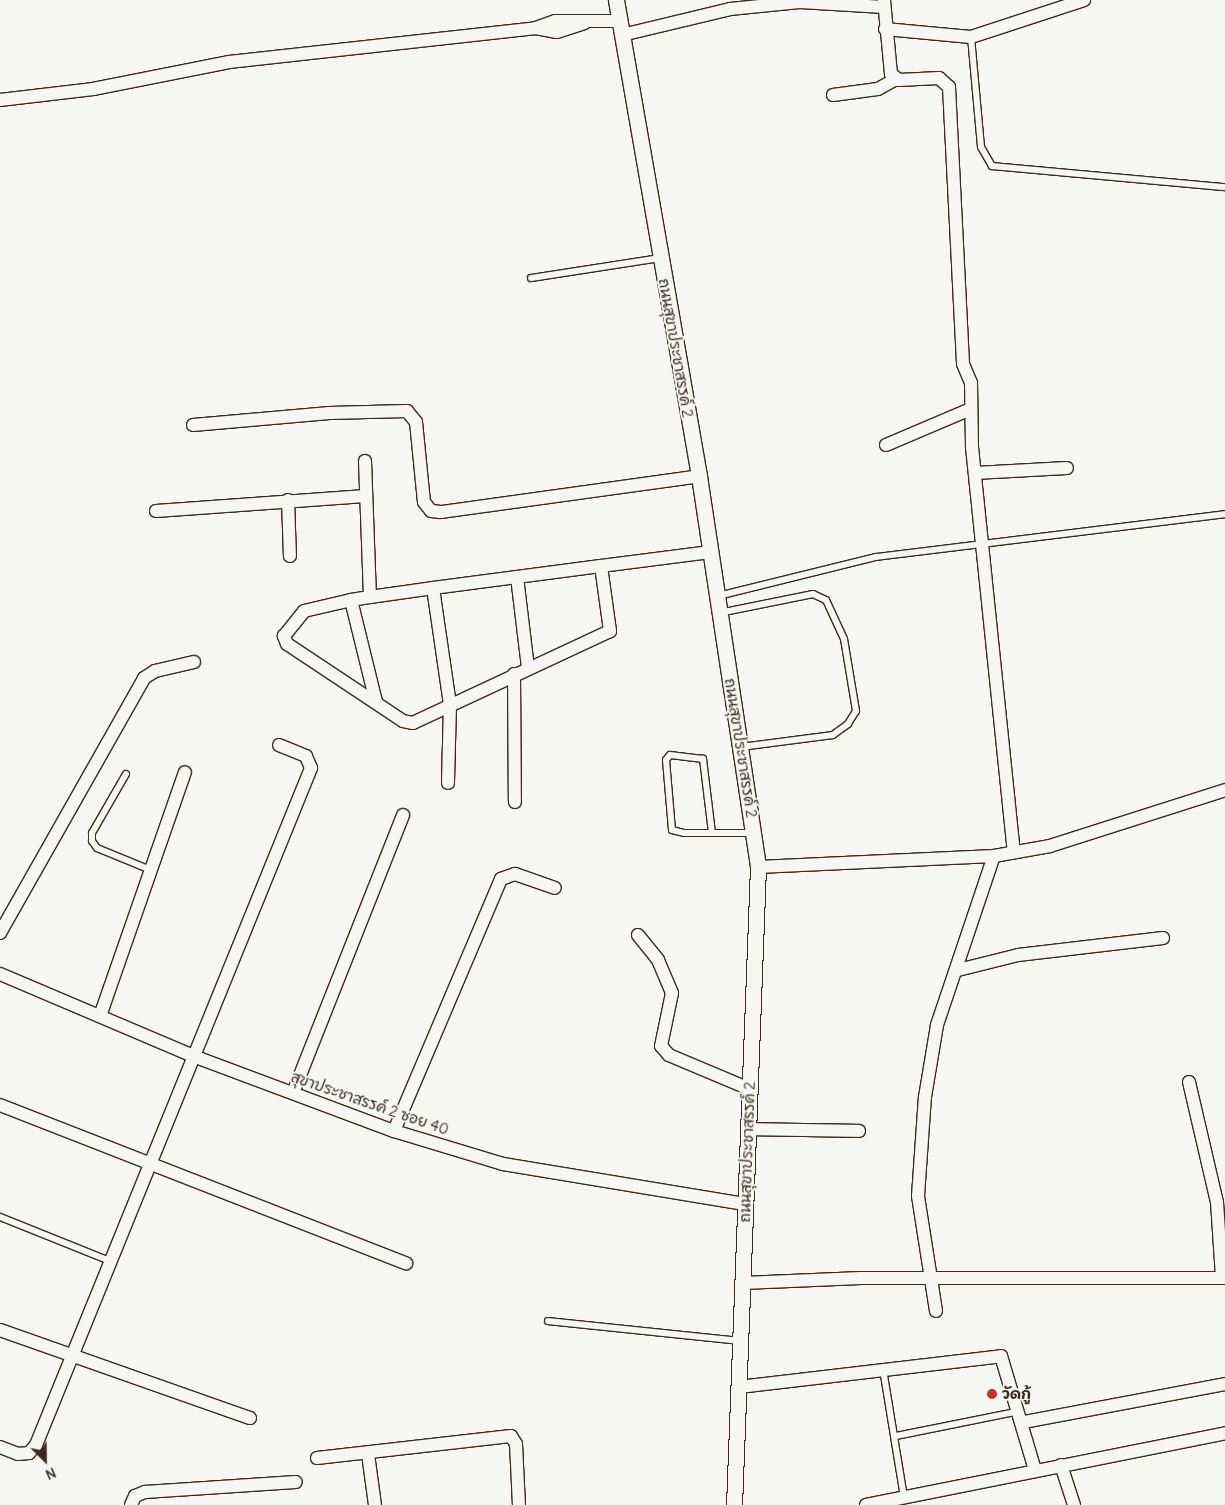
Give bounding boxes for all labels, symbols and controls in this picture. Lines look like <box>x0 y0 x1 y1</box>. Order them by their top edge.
street label: ถนนสุขาประชาสรรค์ 2 <box>655 277 697 419</box>
street label: ถนนสุขาประชาสรรค์ 2 <box>721 677 761 819</box>
street label: สุขาประชาสรรค์ 2 ซอย 40 <box>289 1068 451 1138</box>
street label: ถนนสุขาประชาสรรค์ 2 <box>736 1081 758 1223</box>
place label: วัดกู้ <box>1002 1385 1031 1403</box>
marker: วัดกู้ <box>986 1388 998 1400</box>
north arrow <box>20 1435 70 1485</box>
text: N <box>43 1464 59 1484</box>

